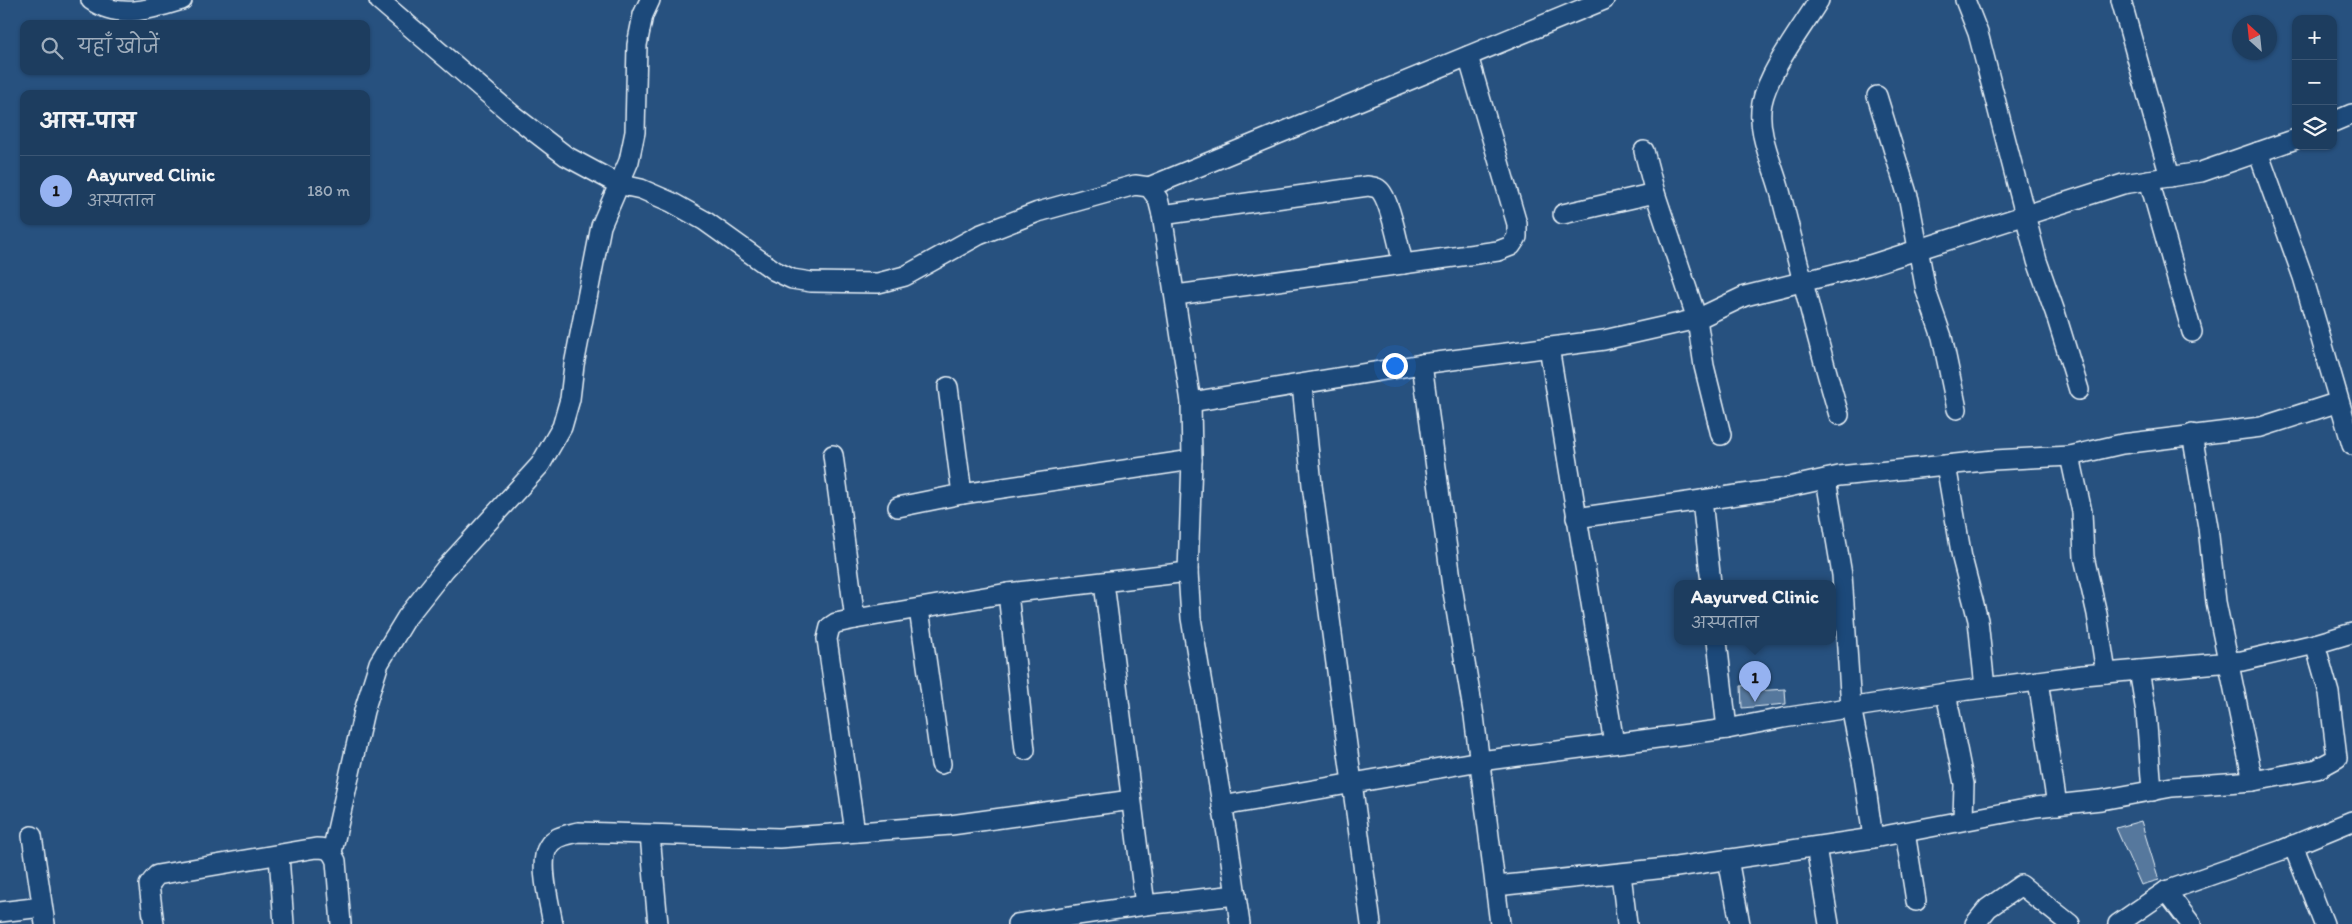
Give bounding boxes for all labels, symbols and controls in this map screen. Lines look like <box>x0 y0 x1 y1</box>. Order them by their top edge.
north arrow <box>2232 15 2277 60</box>
map controls <box>2292 15 2337 150</box>
button: + <box>2292 15 2337 60</box>
search box <box>20 20 370 75</box>
icon: search <box>38 34 66 62</box>
text: यहाँ खोजें <box>78 35 159 58</box>
button: − <box>2292 60 2337 105</box>
button: layers <box>2292 105 2337 150</box>
text: आस-पास <box>40 108 136 133</box>
text: Aayurved Clinic <box>87 163 215 186</box>
text: 1 <box>52 181 60 200</box>
text: 180 m <box>307 181 350 200</box>
text: अस्पताल <box>87 191 155 210</box>
your location <box>1382 353 1408 379</box>
popup <box>1674 580 1836 645</box>
text: Aayurved Clinic <box>1691 585 1819 608</box>
text: अस्पताल <box>1691 613 1759 632</box>
pin: 1 <box>1739 661 1771 702</box>

